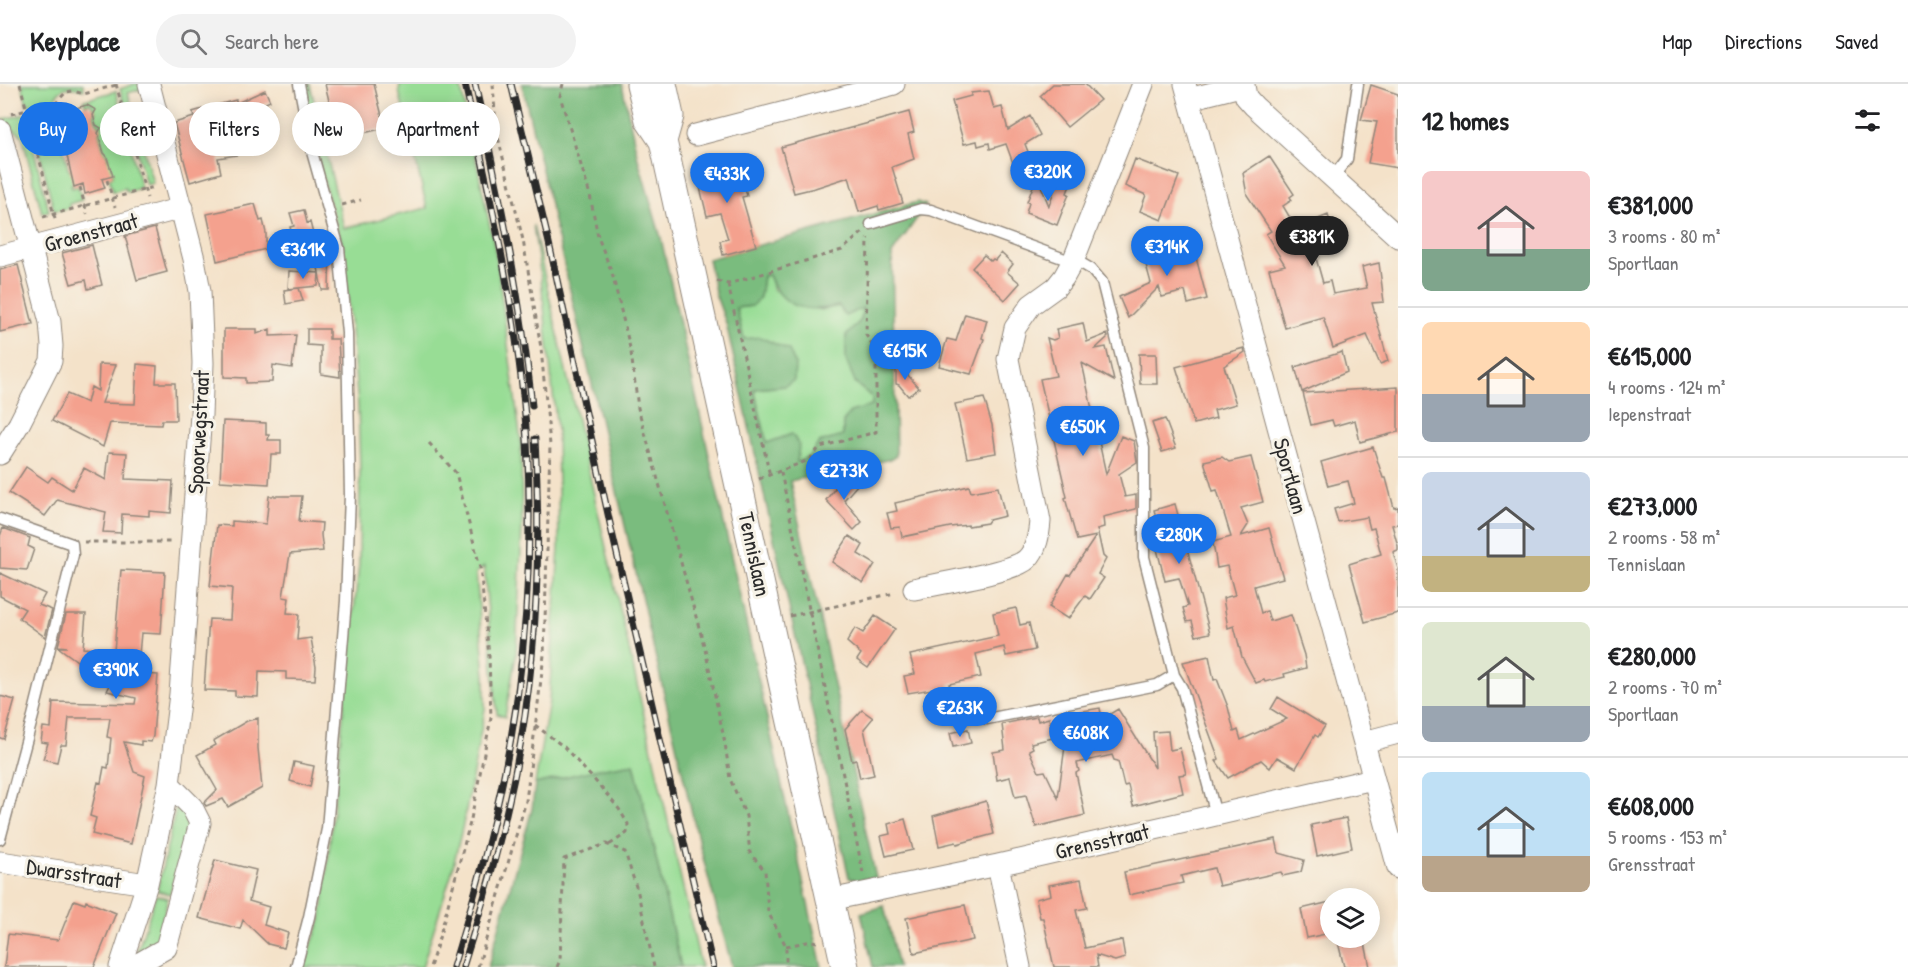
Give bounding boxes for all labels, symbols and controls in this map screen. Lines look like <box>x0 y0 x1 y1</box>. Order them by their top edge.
search box <box>156 14 576 68</box>
text: Keyplace <box>30 22 120 60</box>
icon: search <box>177 25 210 58</box>
text: Search here <box>225 26 319 56</box>
text: Map <box>1662 27 1692 56</box>
text: Directions <box>1725 27 1802 56</box>
text: Saved <box>1835 27 1878 56</box>
chip: Buy <box>18 102 88 156</box>
chip: Rent <box>100 102 177 156</box>
chip: Filters <box>189 102 280 156</box>
chip: New <box>292 102 364 156</box>
chip: Apartment <box>376 102 500 156</box>
text: 12 homes <box>1422 103 1509 138</box>
icon: filters <box>1851 104 1884 137</box>
pin: €320K <box>1006 151 1090 202</box>
pin: €433K <box>685 153 769 204</box>
text: €320K <box>1024 157 1072 184</box>
text: €433K <box>704 159 750 186</box>
text: €381,000 <box>1608 187 1693 222</box>
icon: home <box>1470 195 1542 267</box>
street label: Groenstraat <box>41 205 142 259</box>
pin: €381K <box>1270 216 1354 267</box>
text: €381K <box>1290 222 1334 249</box>
text: 3 rooms · 80 m² <box>1608 222 1720 249</box>
pin: €314K <box>1125 226 1209 277</box>
pin: €361K <box>261 229 345 280</box>
text: €314K <box>1145 232 1189 259</box>
text: €361K <box>281 235 325 262</box>
text: Sportlaan <box>1608 249 1678 276</box>
pin: €615K <box>863 330 947 381</box>
text: €615K <box>883 336 927 363</box>
text: €615,000 <box>1608 338 1692 373</box>
icon: home <box>1470 346 1542 418</box>
street label: Spoorwegstraat <box>180 369 216 495</box>
text: 4 rooms · 124 m² <box>1608 373 1725 400</box>
text: Iepenstraat <box>1608 400 1691 427</box>
pin: €650K <box>1041 406 1125 457</box>
text: €650K <box>1060 412 1106 439</box>
street label: Sportlaan <box>1266 435 1316 517</box>
pin: €273K <box>802 450 886 501</box>
text: €273K <box>820 456 868 483</box>
text: €273,000 <box>1608 488 1697 523</box>
icon: home <box>1470 496 1542 568</box>
street label: Tennislaan <box>731 509 779 599</box>
pin: €280K <box>1137 514 1221 565</box>
text: €280K <box>1155 520 1203 547</box>
text: 2 rooms · 58 m² <box>1608 523 1720 550</box>
text: Tennislaan <box>1608 550 1686 577</box>
text: €280,000 <box>1608 638 1696 673</box>
icon: home <box>1470 646 1542 718</box>
pin: €390K <box>74 649 158 700</box>
text: €390K <box>93 655 139 682</box>
text: 2 rooms · 70 m² <box>1608 673 1722 700</box>
pin: €263K <box>918 687 1002 738</box>
text: €263K <box>937 693 983 720</box>
text: Sportlaan <box>1608 700 1678 727</box>
pin: €608K <box>1044 712 1128 763</box>
text: €608K <box>1063 718 1109 745</box>
text: €608,000 <box>1608 788 1694 823</box>
icon: home <box>1470 796 1542 868</box>
street label: Grensstraat <box>1052 816 1152 866</box>
text: 5 rooms · 153 m² <box>1608 823 1727 850</box>
text: Grensstraat <box>1608 850 1695 877</box>
street label: Dwarsstraat <box>24 851 124 895</box>
map controls <box>1320 888 1380 948</box>
button: layers <box>1320 888 1380 948</box>

